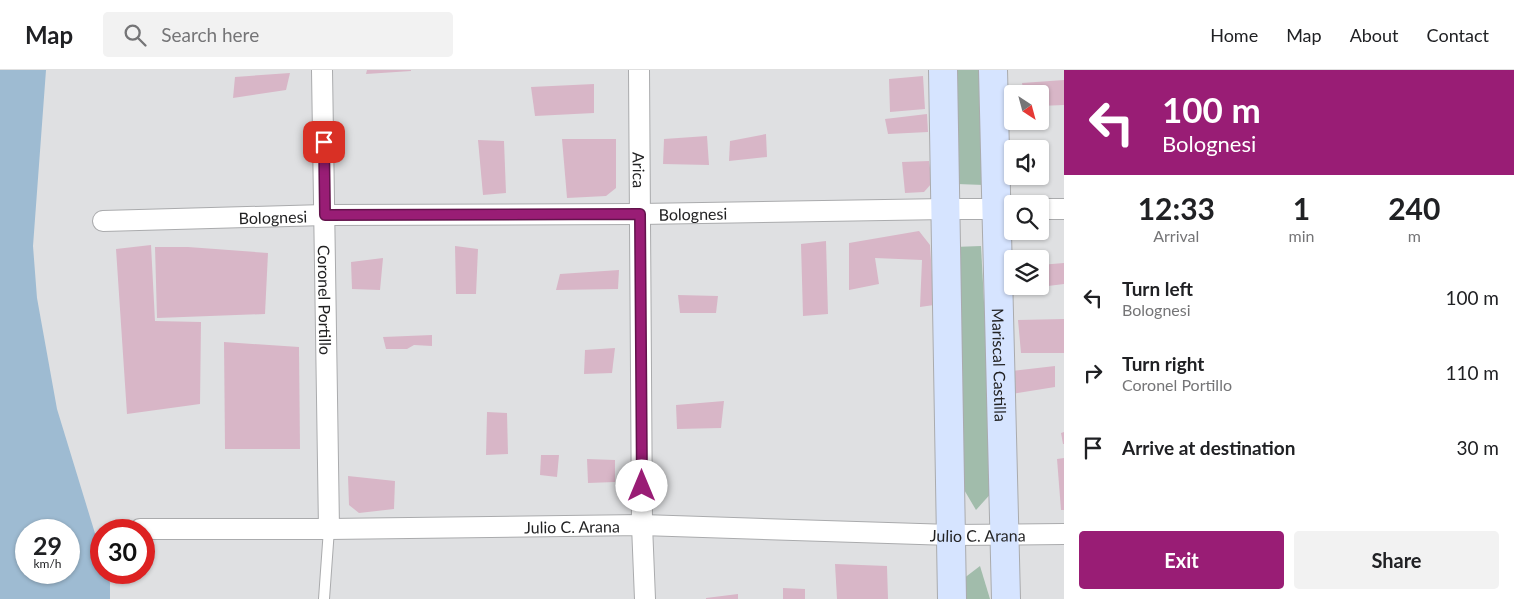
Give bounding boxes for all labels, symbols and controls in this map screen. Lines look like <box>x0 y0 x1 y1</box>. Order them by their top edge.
search box <box>103 12 453 57</box>
text: Map <box>25 20 73 49</box>
icon: search <box>121 21 149 49</box>
text: Search here <box>161 23 259 46</box>
text: Home <box>1210 24 1258 46</box>
text: Map <box>1286 24 1322 46</box>
text: About <box>1350 24 1399 46</box>
text: Contact <box>1427 24 1489 46</box>
north arrow <box>1004 85 1049 130</box>
map controls <box>1004 85 1049 295</box>
text: 100 m <box>1162 88 1261 130</box>
icon: left <box>1079 90 1144 155</box>
pin <box>303 121 345 163</box>
icon: arrive <box>310 128 338 156</box>
text: Bolognesi <box>1162 130 1256 157</box>
button: sound <box>1004 140 1049 185</box>
street label: Arica <box>630 152 649 188</box>
text: 12:33 <box>1138 190 1215 226</box>
text: 1 <box>1293 190 1310 226</box>
text: 240 <box>1388 190 1440 226</box>
button: search <box>1004 195 1049 240</box>
street label: Bolognesi <box>658 203 727 223</box>
street label: Bolognesi <box>238 206 308 227</box>
text: Arrival <box>1153 226 1199 245</box>
text: min <box>1289 226 1315 245</box>
text: m <box>1408 226 1421 245</box>
street label: Coronel Portillo <box>315 245 336 355</box>
button: layers <box>1004 250 1049 295</box>
text: Turn left <box>1122 277 1193 300</box>
icon: left <box>1079 284 1107 312</box>
text: 100 m <box>1445 286 1499 309</box>
text: Bolognesi <box>1122 300 1191 319</box>
street label: Mariscal Castilla <box>989 308 1011 422</box>
text: Turn right <box>1122 352 1204 375</box>
icon: right <box>1079 359 1107 387</box>
text: 110 m <box>1445 361 1499 384</box>
text: Coronel Portillo <box>1122 375 1232 394</box>
icon: arrive <box>1079 434 1107 462</box>
text: Arrive at destination <box>1122 436 1295 459</box>
text: 30 m <box>1456 436 1499 459</box>
position arrow <box>615 459 667 511</box>
street label: Julio C. Arana <box>524 516 620 536</box>
speed limit sign: 30 <box>90 519 155 584</box>
street label: Julio C. Arana <box>930 525 1026 545</box>
text: 29 <box>33 530 62 560</box>
button: Exit <box>1079 531 1284 589</box>
button: Share <box>1294 531 1499 589</box>
text: km/h <box>33 556 62 571</box>

